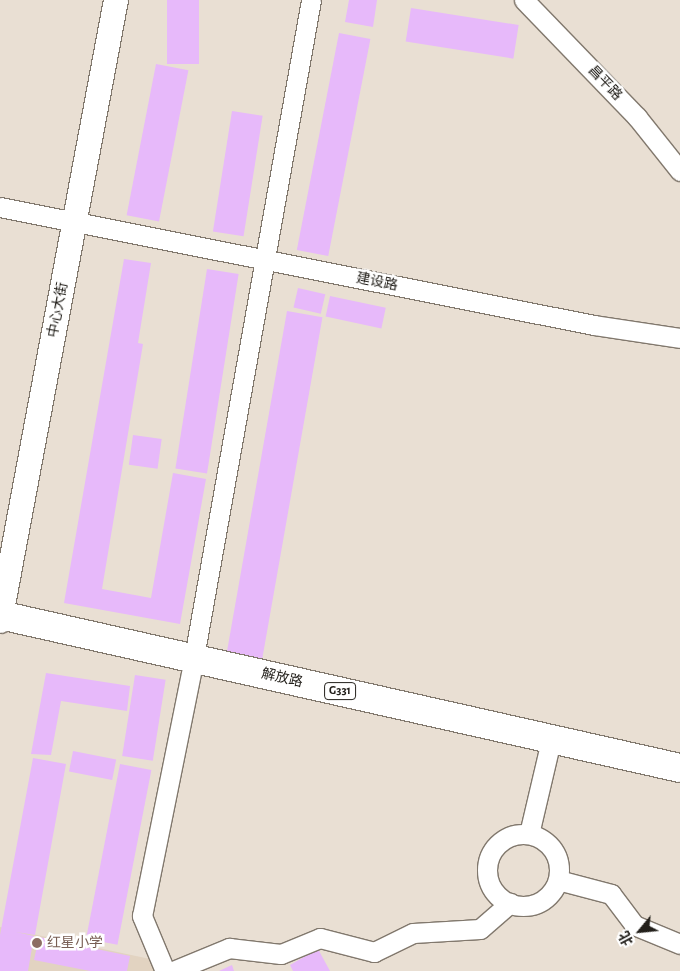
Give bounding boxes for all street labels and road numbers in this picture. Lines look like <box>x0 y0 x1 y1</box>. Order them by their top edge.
street label: 昌平路 <box>584 62 626 104</box>
street label: 建设路 <box>355 270 399 294</box>
street label: 中心大街 <box>44 281 72 339</box>
street label: 解放路 <box>260 665 304 691</box>
road number: G331 <box>324 681 356 700</box>

